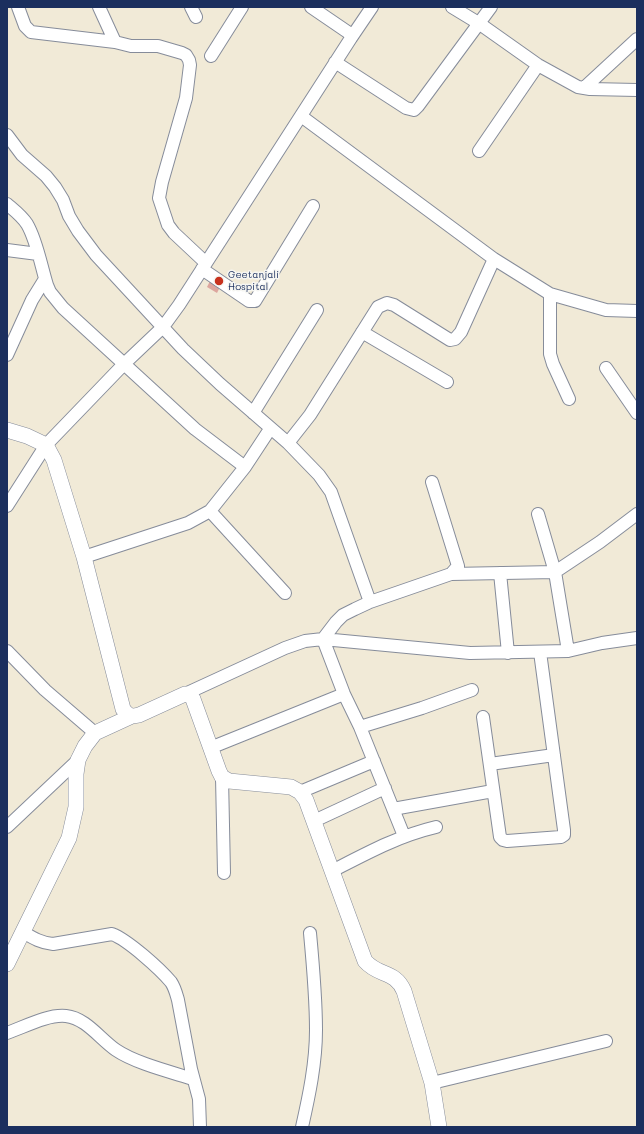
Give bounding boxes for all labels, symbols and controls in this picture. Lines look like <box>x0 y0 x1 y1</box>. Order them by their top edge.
place label: Geetanjali Hospital <box>228 269 279 292</box>
marker: Geetanjali Hospital <box>213 275 225 287</box>

